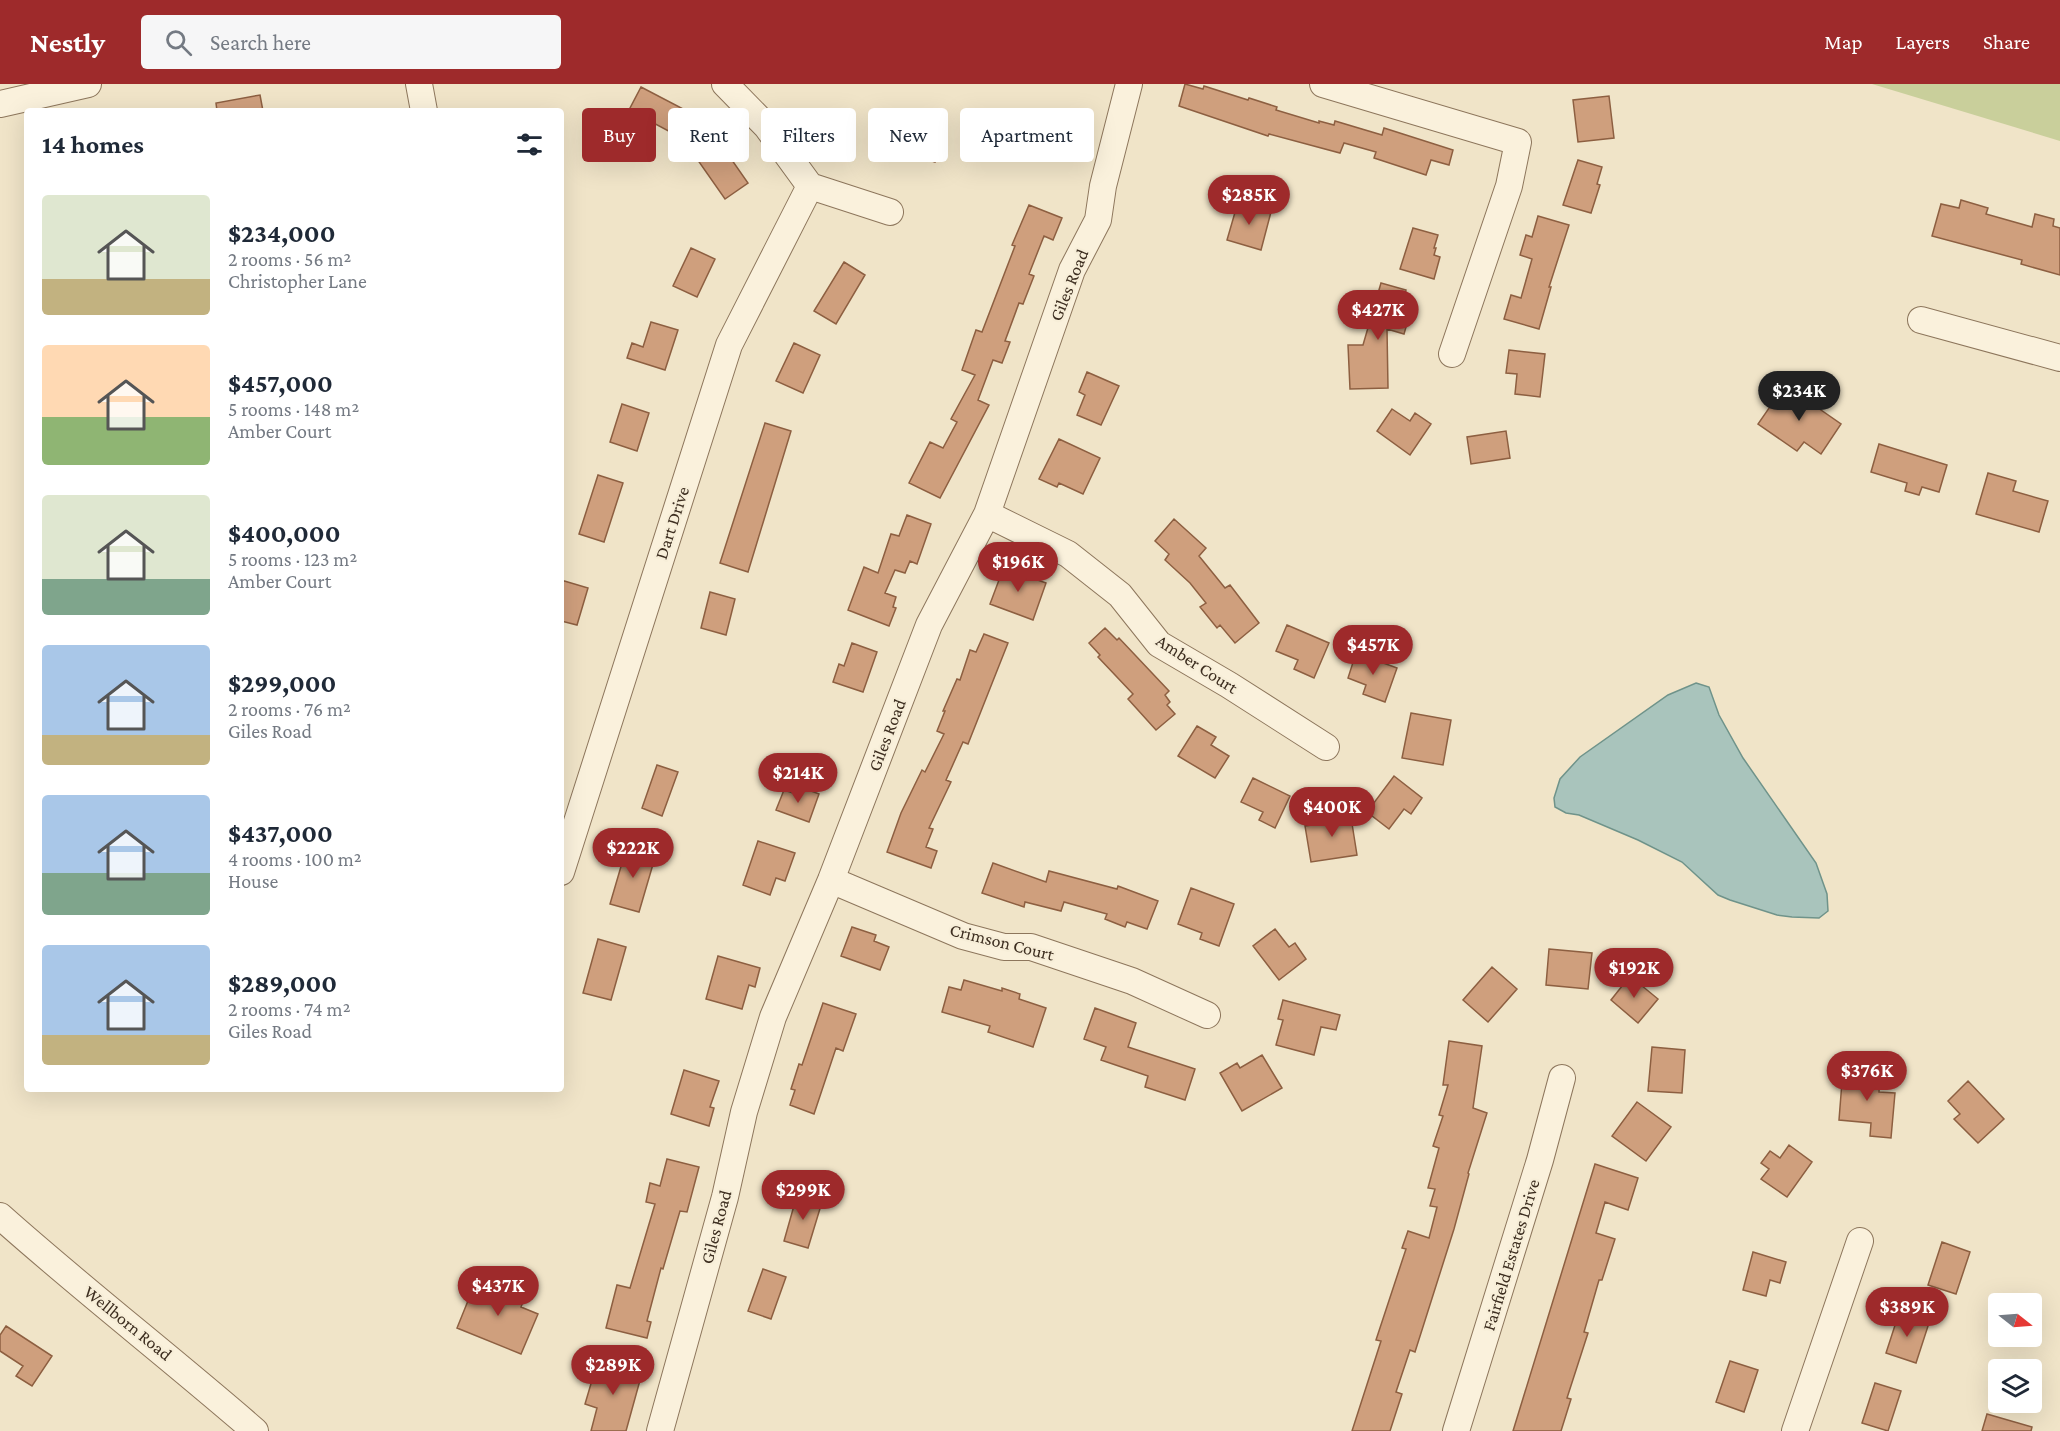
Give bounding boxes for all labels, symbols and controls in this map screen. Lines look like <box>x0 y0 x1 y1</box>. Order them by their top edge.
search box <box>141 15 561 69</box>
icon: search <box>162 26 195 59</box>
text: Nestly <box>30 27 105 58</box>
text: Search here <box>210 30 311 55</box>
text: Map <box>1824 30 1863 54</box>
text: Layers <box>1896 30 1950 54</box>
text: Share <box>1983 30 2030 54</box>
chip: Buy <box>582 108 656 162</box>
chip: Rent <box>668 108 749 162</box>
chip: Filters <box>761 108 856 162</box>
chip: New <box>868 108 948 162</box>
chip: Apartment <box>960 108 1094 162</box>
icon: filters <box>513 128 546 161</box>
text: 14 homes <box>42 130 144 159</box>
pin: $285K <box>1207 175 1291 226</box>
text: $285K <box>1222 183 1276 205</box>
icon: home <box>90 219 162 291</box>
text: $234,000 <box>228 219 335 248</box>
street label: Giles Road <box>1046 246 1093 324</box>
text: 2 rooms · 56 m² <box>228 248 351 270</box>
text: Christopher Lane <box>228 270 367 292</box>
pin: $427K <box>1336 290 1420 341</box>
text: $427K <box>1352 298 1404 320</box>
icon: home <box>90 369 162 441</box>
text: $457,000 <box>228 369 333 398</box>
pin: $234K <box>1757 371 1841 422</box>
text: $234K <box>1772 379 1826 401</box>
text: 5 rooms · 148 m² <box>228 398 359 420</box>
text: Amber Court <box>228 420 331 442</box>
street label: Dart Drive <box>651 484 693 562</box>
icon: home <box>90 519 162 591</box>
text: $400,000 <box>228 519 340 548</box>
pin: $196K <box>976 542 1060 593</box>
text: 5 rooms · 123 m² <box>228 548 357 570</box>
text: $196K <box>992 550 1044 572</box>
text: Amber Court <box>228 570 331 592</box>
pin: $457K <box>1331 625 1415 676</box>
street label: Amber Court <box>1153 630 1242 698</box>
text: $457K <box>1347 633 1399 655</box>
icon: home <box>90 669 162 741</box>
text: $299,000 <box>228 669 336 698</box>
street label: Giles Road <box>864 696 910 774</box>
text: 2 rooms · 76 m² <box>228 698 351 720</box>
text: Giles Road <box>228 720 312 742</box>
pin: $214K <box>756 753 840 804</box>
text: $214K <box>772 761 824 783</box>
pin: $400K <box>1290 787 1374 838</box>
text: $400K <box>1303 795 1361 817</box>
icon: home <box>90 819 162 891</box>
text: $437,000 <box>228 819 333 848</box>
pin: $222K <box>591 828 675 879</box>
text: $222K <box>607 836 659 858</box>
text: 4 rooms · 100 m² <box>228 848 362 870</box>
text: House <box>228 870 278 892</box>
street label: Crimson Court <box>948 919 1057 965</box>
pin: $192K <box>1592 948 1676 999</box>
text: $192K <box>1608 956 1660 978</box>
icon: home <box>90 969 162 1041</box>
text: $289,000 <box>228 969 337 998</box>
text: 2 rooms · 74 m² <box>228 998 350 1020</box>
text: Giles Road <box>228 1020 312 1042</box>
pin: $376K <box>1825 1051 1909 1102</box>
text: $376K <box>1841 1059 1893 1081</box>
pin: $299K <box>761 1170 845 1221</box>
street label: Fairfield Estates Drive <box>1478 1177 1544 1333</box>
text: $299K <box>776 1178 830 1200</box>
street label: Giles Road <box>697 1187 736 1266</box>
pin: $437K <box>456 1266 540 1317</box>
text: $437K <box>472 1274 524 1296</box>
street label: Wellborn Road <box>80 1281 176 1365</box>
pin: $389K <box>1865 1287 1949 1338</box>
north arrow <box>1988 1293 2042 1347</box>
map controls <box>1988 1293 2042 1413</box>
text: $389K <box>1880 1295 1934 1317</box>
pin: $289K <box>571 1345 655 1396</box>
text: $289K <box>585 1353 641 1375</box>
button: layers <box>1988 1359 2042 1413</box>

